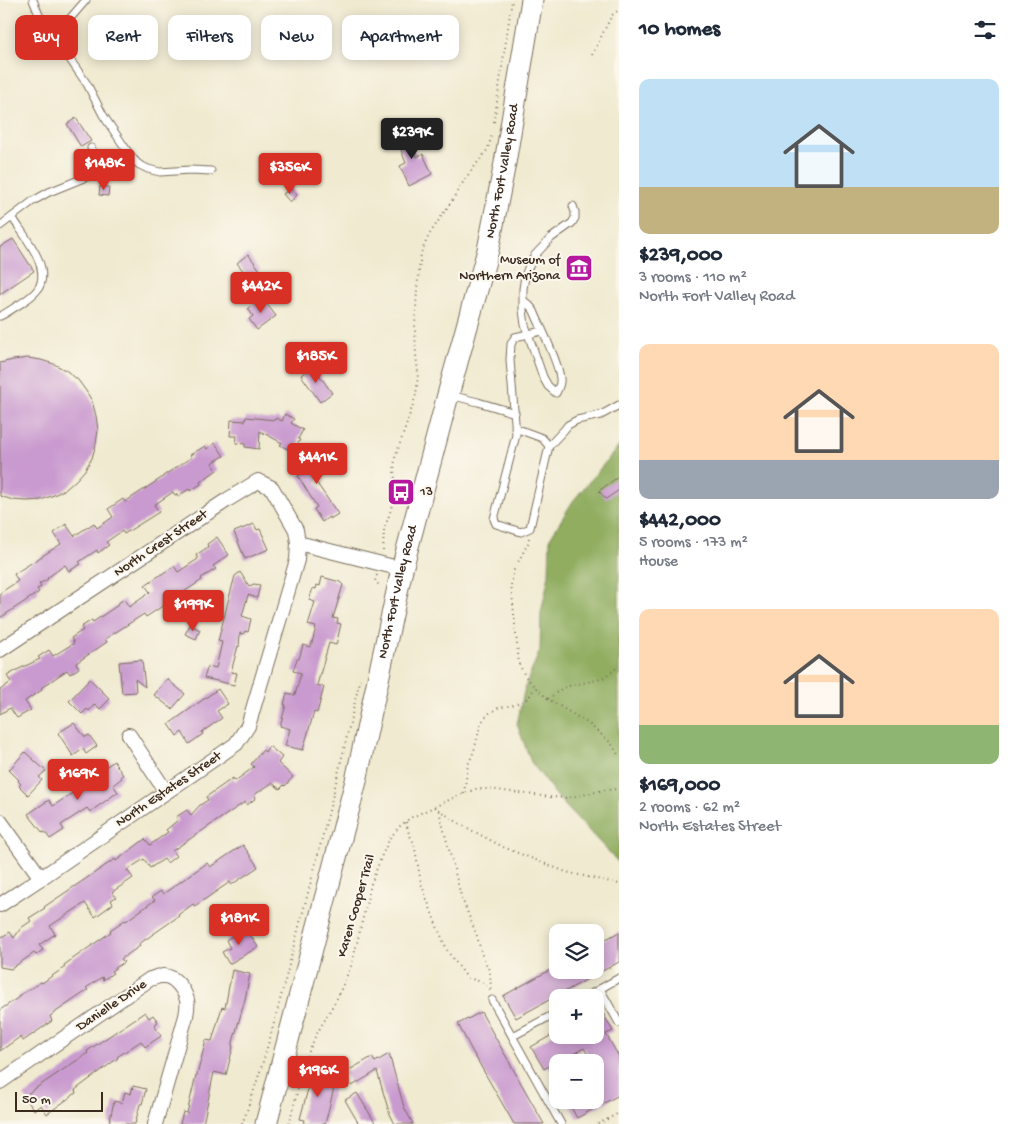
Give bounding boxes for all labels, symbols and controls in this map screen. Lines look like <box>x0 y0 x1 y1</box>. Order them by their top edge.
chip: Buy <box>15 15 78 60</box>
chip: Rent <box>88 15 158 60</box>
chip: Filters <box>168 15 251 60</box>
chip: New <box>261 15 332 60</box>
chip: Apartment <box>342 15 459 60</box>
icon: filters <box>971 16 999 44</box>
text: 10 homes <box>639 18 720 43</box>
street label: North Fort Valley Road <box>482 101 523 240</box>
icon: home <box>774 111 864 201</box>
pin: $239K <box>377 118 447 160</box>
text: $239K <box>392 124 432 143</box>
pin: $148K <box>69 148 139 191</box>
pin: $356K <box>255 152 325 195</box>
text: $148K <box>85 155 123 174</box>
text: $356K <box>270 159 310 178</box>
text: $239,000 <box>639 244 723 269</box>
place label: Museum of Northern Arizona <box>459 252 562 285</box>
museum icon: Museum of Northern Arizona <box>564 253 594 283</box>
text: 3 rooms · 110 m² <box>639 269 747 288</box>
pin: $442K <box>226 272 296 314</box>
text: $442K <box>242 278 280 297</box>
text: North Fort Valley Road <box>639 288 795 307</box>
pin: $185K <box>281 342 351 384</box>
text: $185K <box>296 348 336 367</box>
icon: home <box>774 376 864 466</box>
pin: $441K <box>282 442 352 485</box>
text: $441K <box>298 449 336 468</box>
bus stop icon: 13 <box>386 477 416 507</box>
place label: 13 <box>419 484 433 501</box>
street label: North Crest Street <box>111 506 212 582</box>
text: $442,000 <box>639 509 721 534</box>
street label: North Fort Valley Road <box>374 522 422 660</box>
text: 5 rooms · 173 m² <box>639 534 748 553</box>
text: House <box>639 553 678 572</box>
pin: $199K <box>158 590 228 632</box>
text: $199K <box>174 596 212 615</box>
icon: home <box>774 641 864 731</box>
street label: North Estates Street <box>113 748 226 832</box>
pin: $169K <box>43 758 113 801</box>
text: $169K <box>59 765 97 784</box>
text: $169,000 <box>639 774 720 799</box>
text: 2 rooms · 62 m² <box>639 799 740 818</box>
text: North Estates Street <box>639 818 781 837</box>
street label: Karen Cooper Trail <box>334 853 380 959</box>
pin: $181K <box>204 904 274 946</box>
text: $181K <box>220 910 258 929</box>
map controls <box>549 924 604 1109</box>
button: layers <box>549 924 604 979</box>
street label: Danielle Drive <box>73 976 151 1036</box>
button: + <box>549 989 604 1044</box>
button: − <box>549 1054 604 1109</box>
pin: $196K <box>283 1056 353 1098</box>
text: $196K <box>299 1062 337 1081</box>
scale bar <box>15 1089 102 1112</box>
text: 50 m <box>22 1092 51 1109</box>

